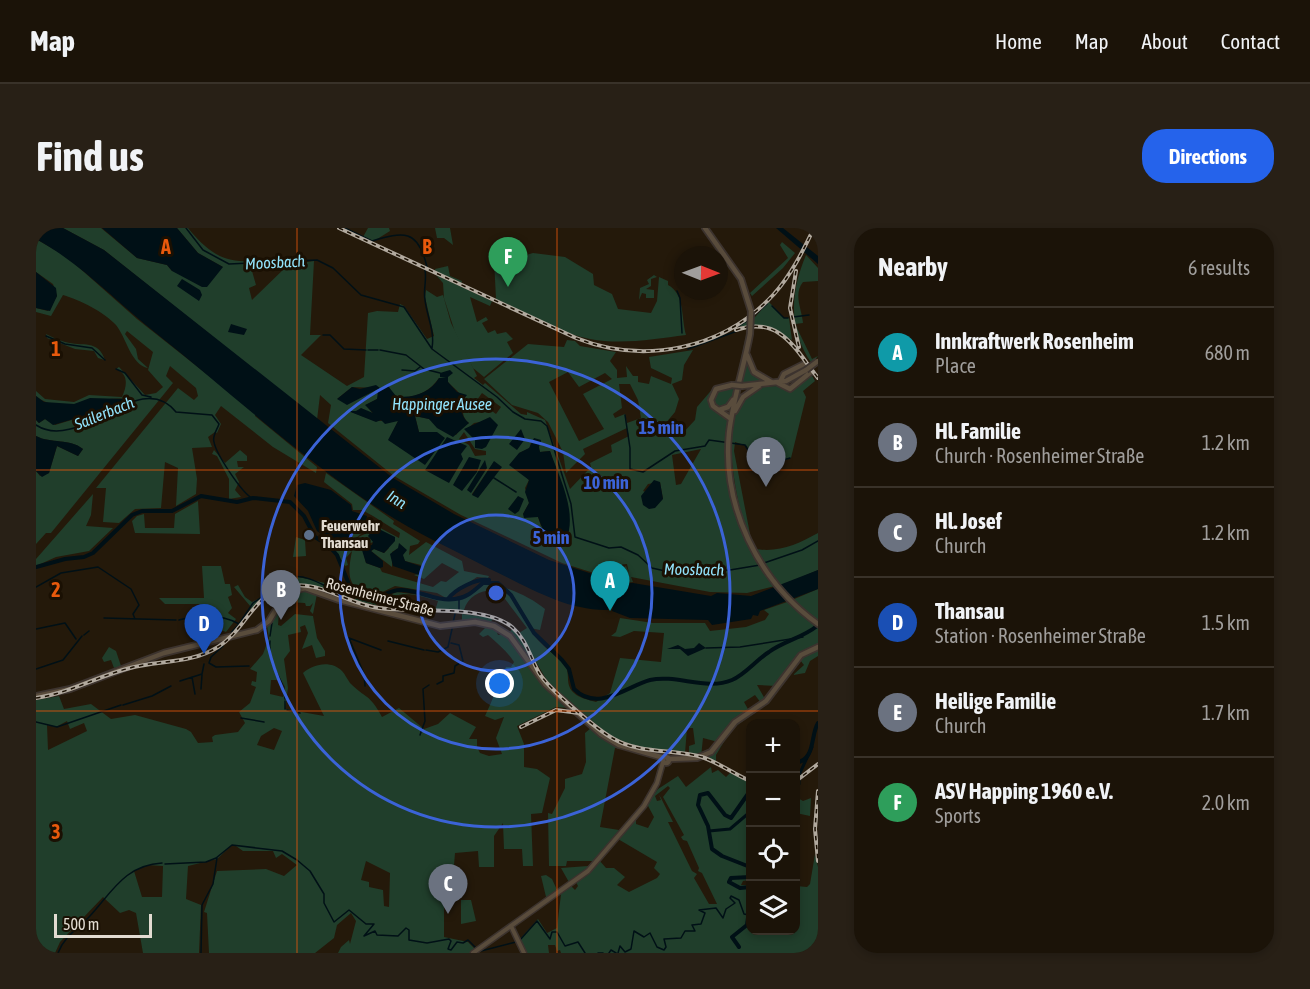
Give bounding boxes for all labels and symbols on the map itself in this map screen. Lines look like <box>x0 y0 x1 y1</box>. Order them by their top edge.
text: A <box>160 235 171 258</box>
text: B <box>422 235 432 258</box>
pin: F <box>488 238 528 287</box>
north arrow <box>674 246 728 300</box>
water label: Moosbach <box>245 251 306 273</box>
text: 1 <box>51 337 61 360</box>
water label: Sailerbach <box>71 393 137 433</box>
water label: Happinger Ausee <box>392 395 492 414</box>
text: 15 min <box>638 417 684 438</box>
pin: E <box>746 438 786 487</box>
text: 10 min <box>583 472 629 493</box>
water label: Inn <box>384 486 410 512</box>
place label: Feuerwehr Thansau <box>321 517 380 551</box>
text: 5 min <box>533 527 570 548</box>
marker: Feuerwehr Thansau <box>302 528 316 542</box>
water label: Moosbach <box>664 559 724 579</box>
pin: A <box>590 562 630 611</box>
pin: B <box>262 570 300 620</box>
street label: Rosenheimer Straße <box>324 574 436 619</box>
text: 2 <box>51 578 61 601</box>
centre of rings <box>486 583 506 603</box>
pin: D <box>184 604 224 654</box>
your location <box>485 669 514 698</box>
text: 3 <box>51 820 61 843</box>
pin: C <box>428 864 468 914</box>
scale bar <box>54 911 152 938</box>

